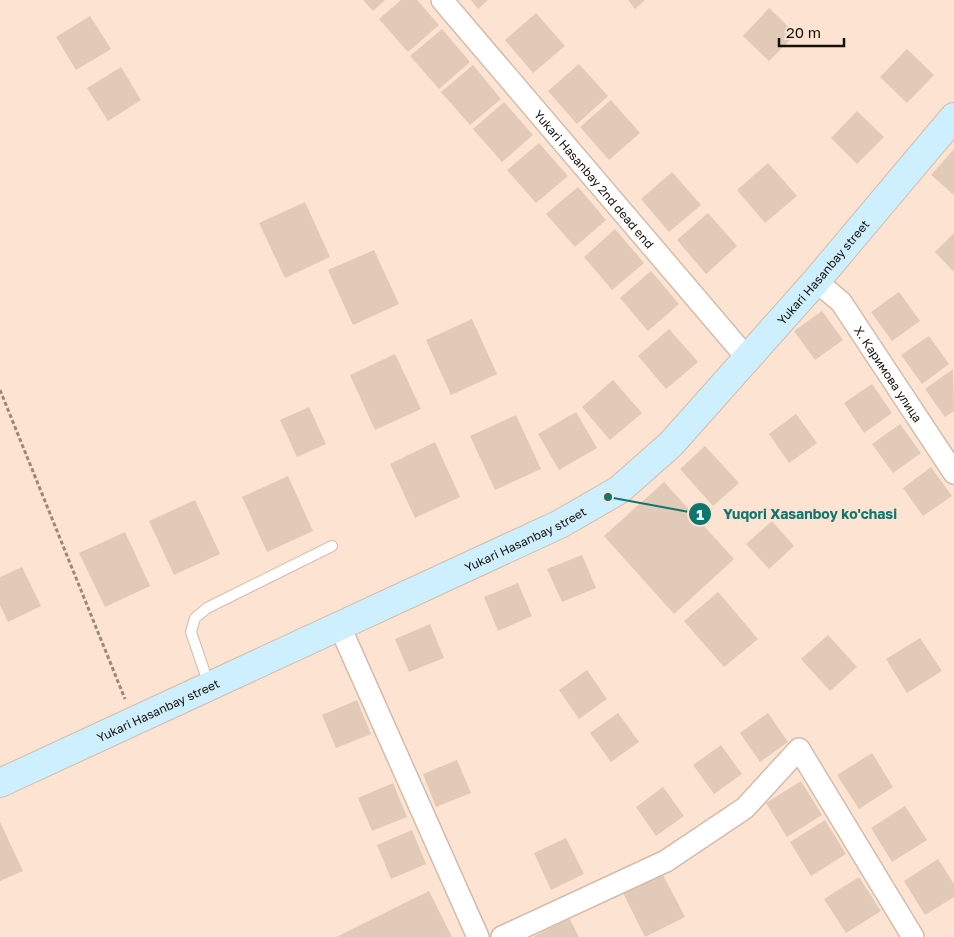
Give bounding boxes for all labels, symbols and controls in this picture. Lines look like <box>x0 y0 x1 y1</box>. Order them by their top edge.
scale bar <box>779 15 844 47</box>
text: 20 m <box>786 23 821 41</box>
street label: Yukari Hasanbay 2nd dead end <box>531 107 657 251</box>
street label: Yukari Hasanbay street <box>774 216 872 327</box>
street label: Х. Каримова улица <box>851 323 926 425</box>
callout: Yuqori Xasanboy ko'chasi <box>688 500 907 529</box>
street label: Yukari Hasanbay street <box>462 503 589 575</box>
text: 1 <box>696 505 704 523</box>
text: Yuqori Xasanboy ko'chasi <box>723 505 897 522</box>
street label: Yukari Hasanbay street <box>94 675 222 745</box>

